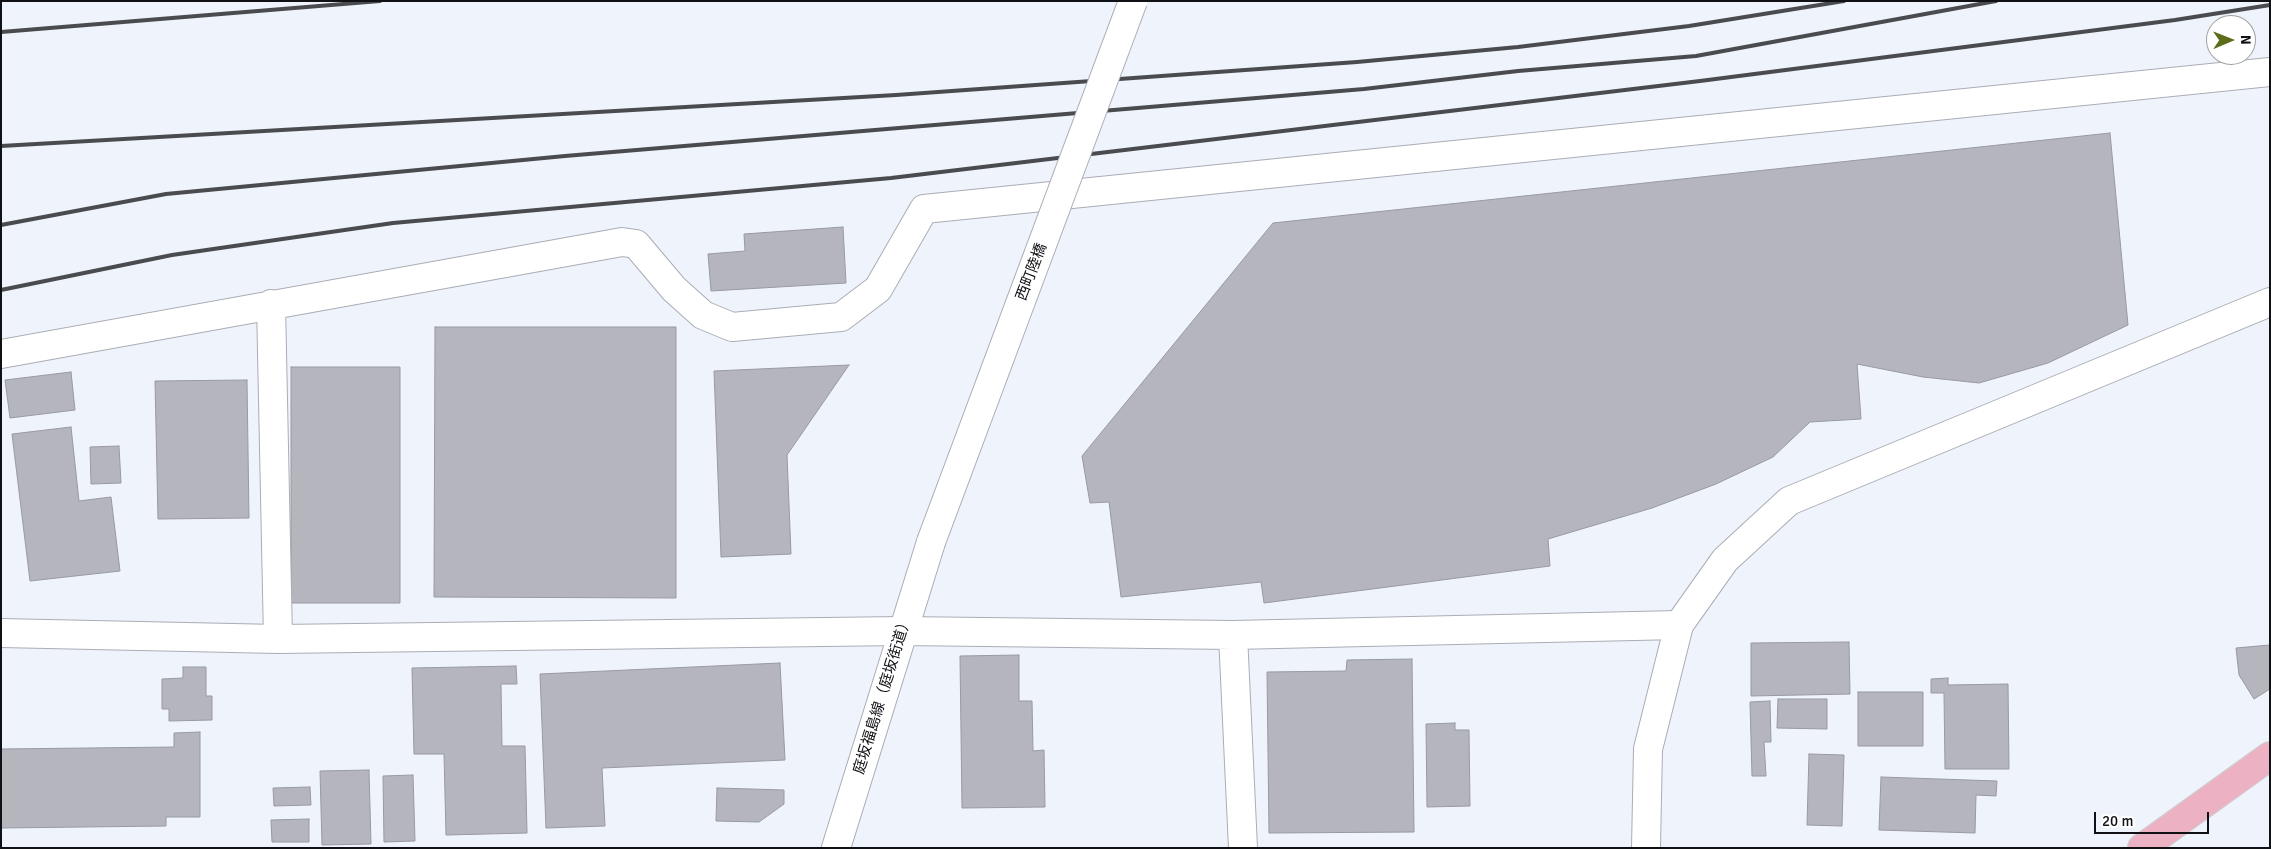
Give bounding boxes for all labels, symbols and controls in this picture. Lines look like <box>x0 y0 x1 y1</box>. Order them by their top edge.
north arrow <box>2206 15 2256 65</box>
text: N <box>2237 35 2254 45</box>
street label: 西町陸橋 <box>1013 241 1051 303</box>
street label: 庭坂福島線（庭坂街道） <box>850 613 916 777</box>
scale bar <box>2096 802 2211 834</box>
text: 20 m <box>2102 812 2133 830</box>

